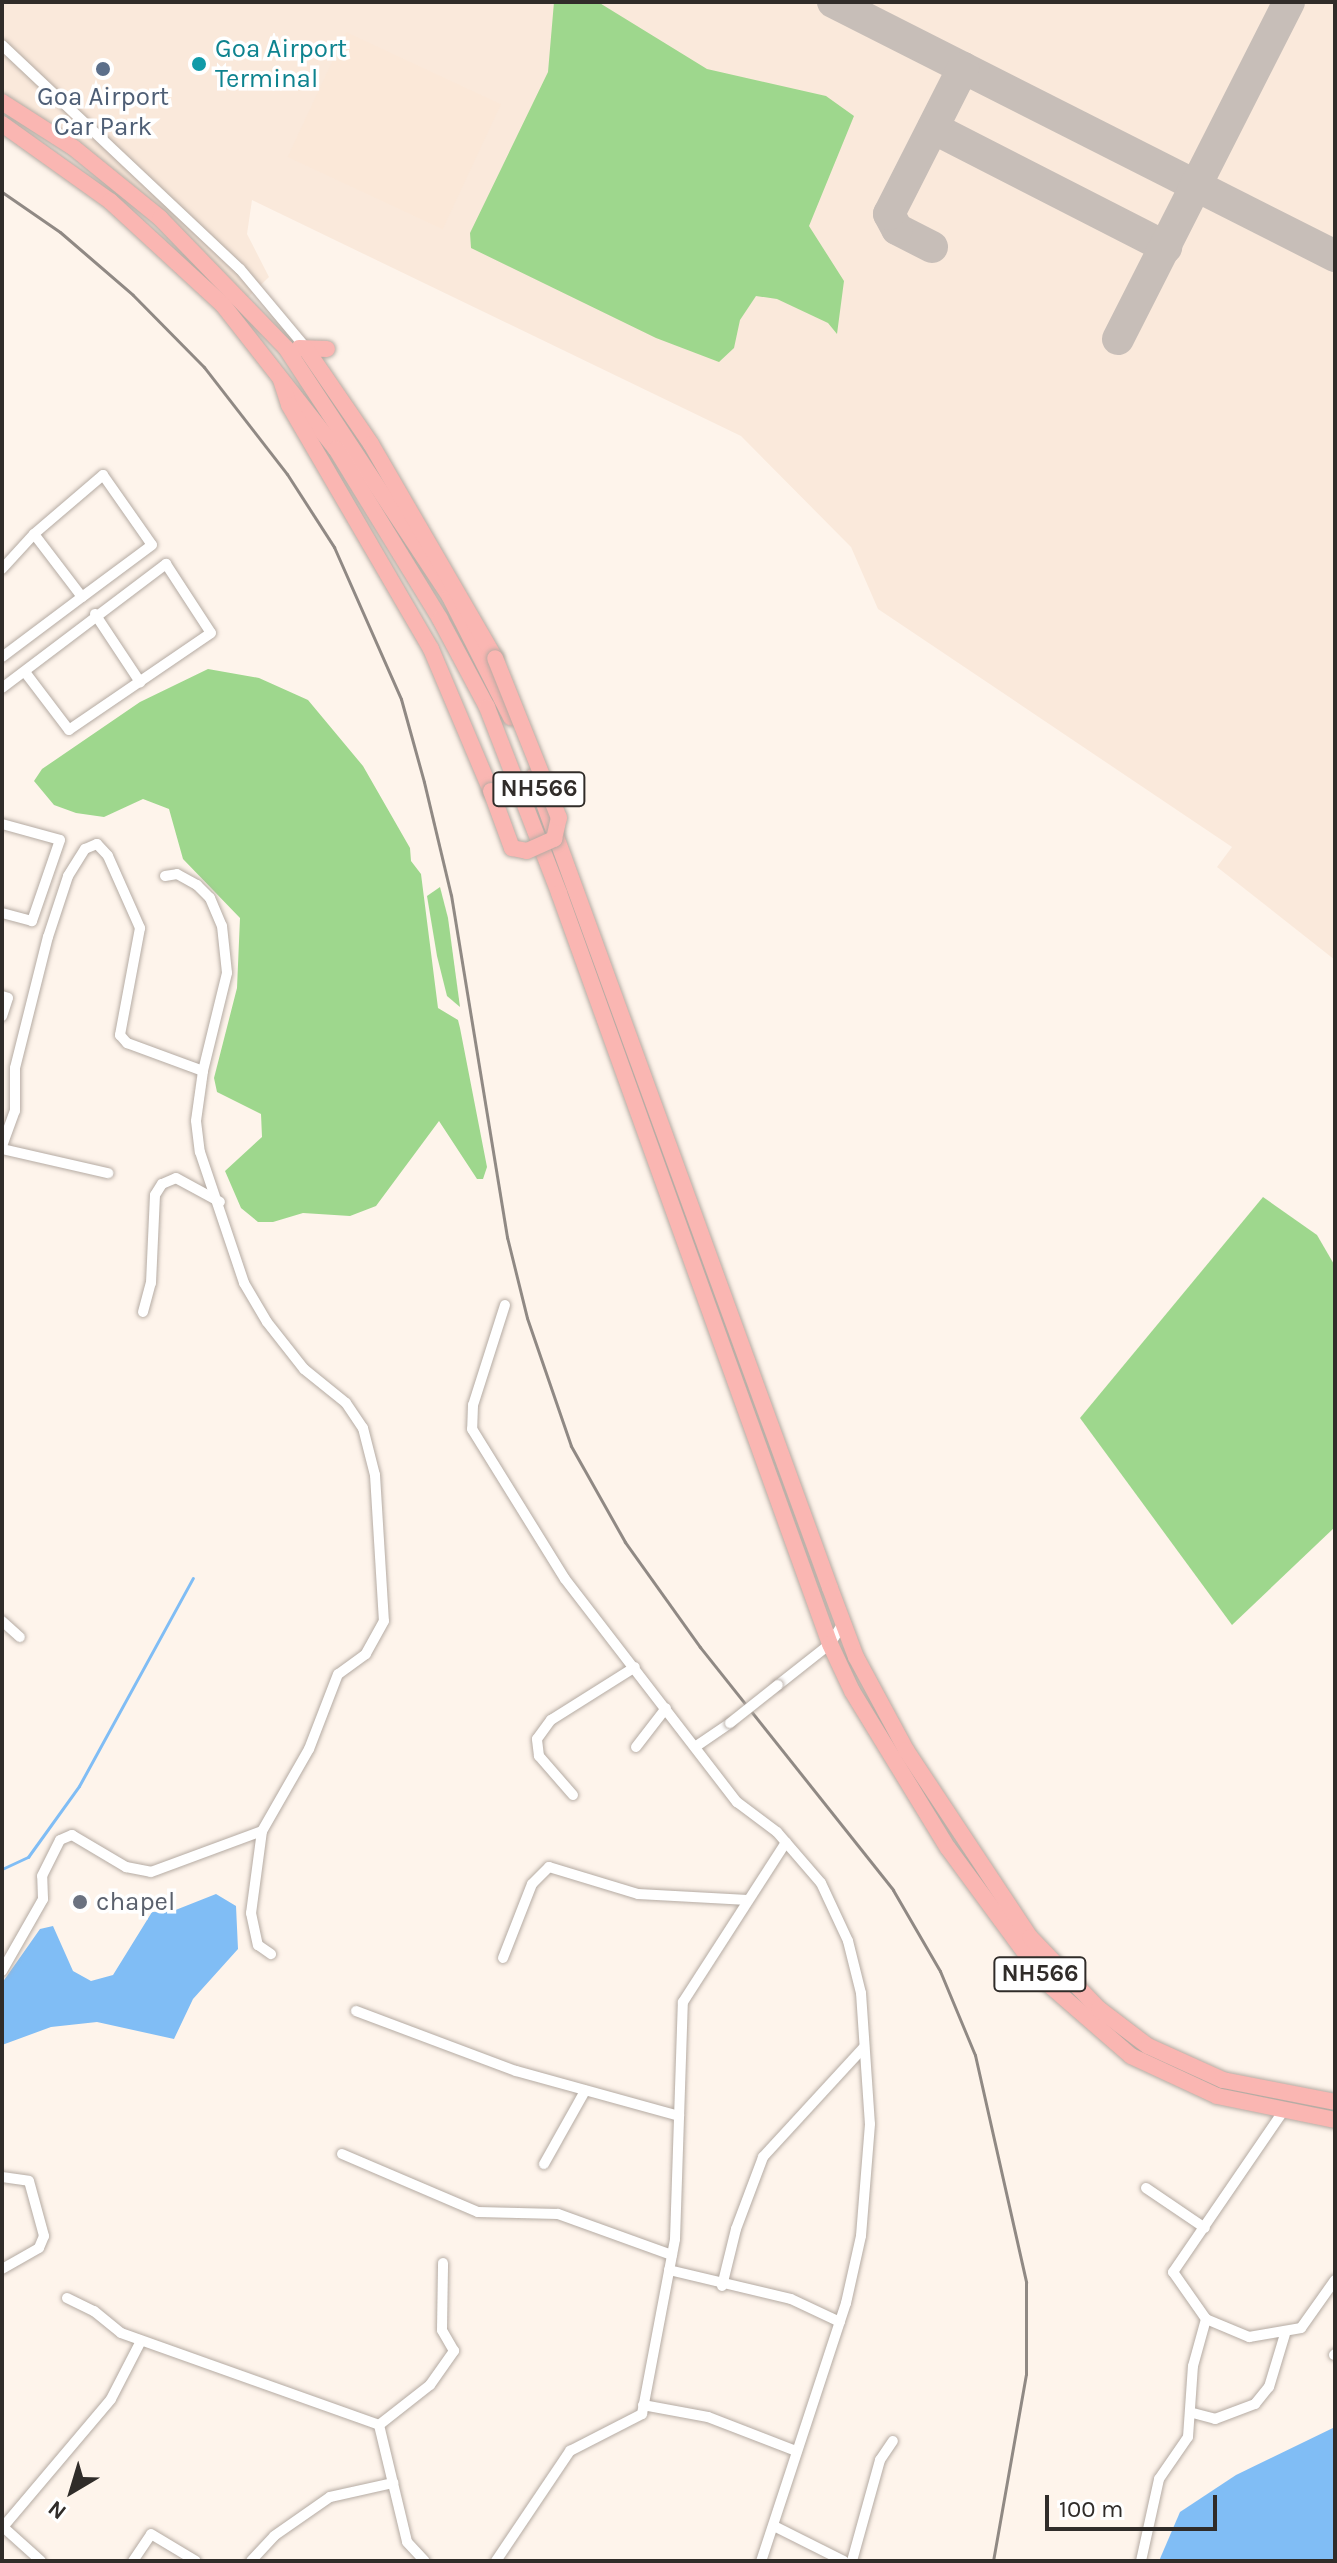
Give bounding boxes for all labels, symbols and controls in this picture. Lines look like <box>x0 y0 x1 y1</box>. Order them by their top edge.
place label: Goa Airport Terminal <box>215 33 347 94</box>
marker: Goa Airport Terminal <box>190 55 208 73</box>
marker: Goa Airport Car Park <box>94 60 112 78</box>
place label: Goa Airport Car Park <box>37 81 169 142</box>
road number: NH566 <box>491 769 587 809</box>
place label: chapel <box>96 1886 175 1918</box>
marker: chapel <box>71 1893 89 1911</box>
road number: NH566 <box>992 1954 1088 1994</box>
north arrow <box>32 2451 112 2531</box>
scale bar <box>1049 2479 1221 2529</box>
text: N <box>43 2495 71 2525</box>
text: 100 m <box>1059 2495 1124 2523</box>

